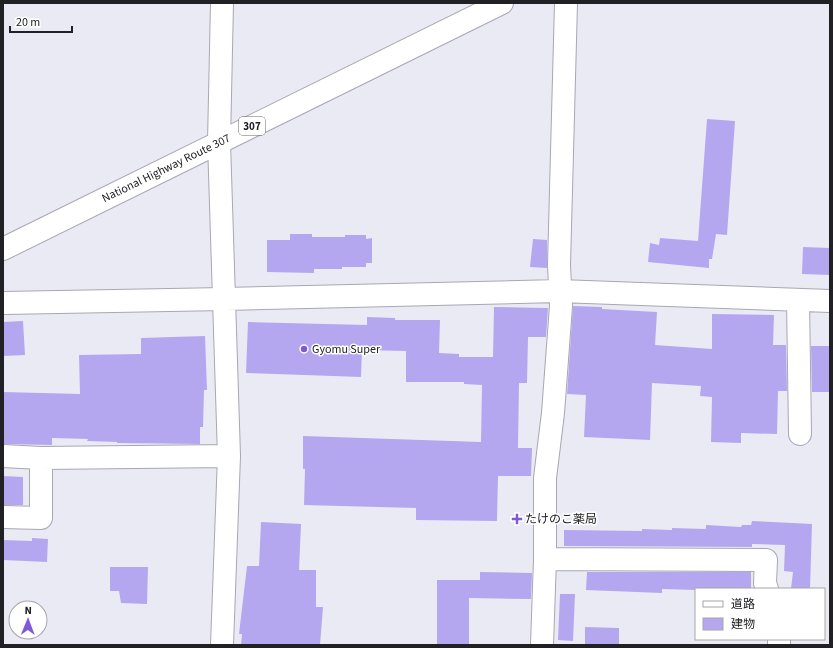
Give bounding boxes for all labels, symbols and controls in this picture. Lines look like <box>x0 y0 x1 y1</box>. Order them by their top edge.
scale bar <box>10 8 72 34</box>
text: 20 m <box>16 14 40 31</box>
road number: 307 <box>239 117 265 135</box>
street label: National Highway Route 307 <box>99 130 233 207</box>
place label: Gyomu Super <box>312 341 381 358</box>
marker: Gyomu Super <box>299 344 309 354</box>
place label: たけのこ薬局 <box>525 511 597 528</box>
marker: たけのこ薬局 <box>512 514 522 524</box>
legend <box>695 588 825 640</box>
text: 道路 <box>731 596 755 613</box>
north arrow <box>8 600 48 640</box>
text: N <box>24 603 32 618</box>
text: 建物 <box>731 616 755 633</box>

